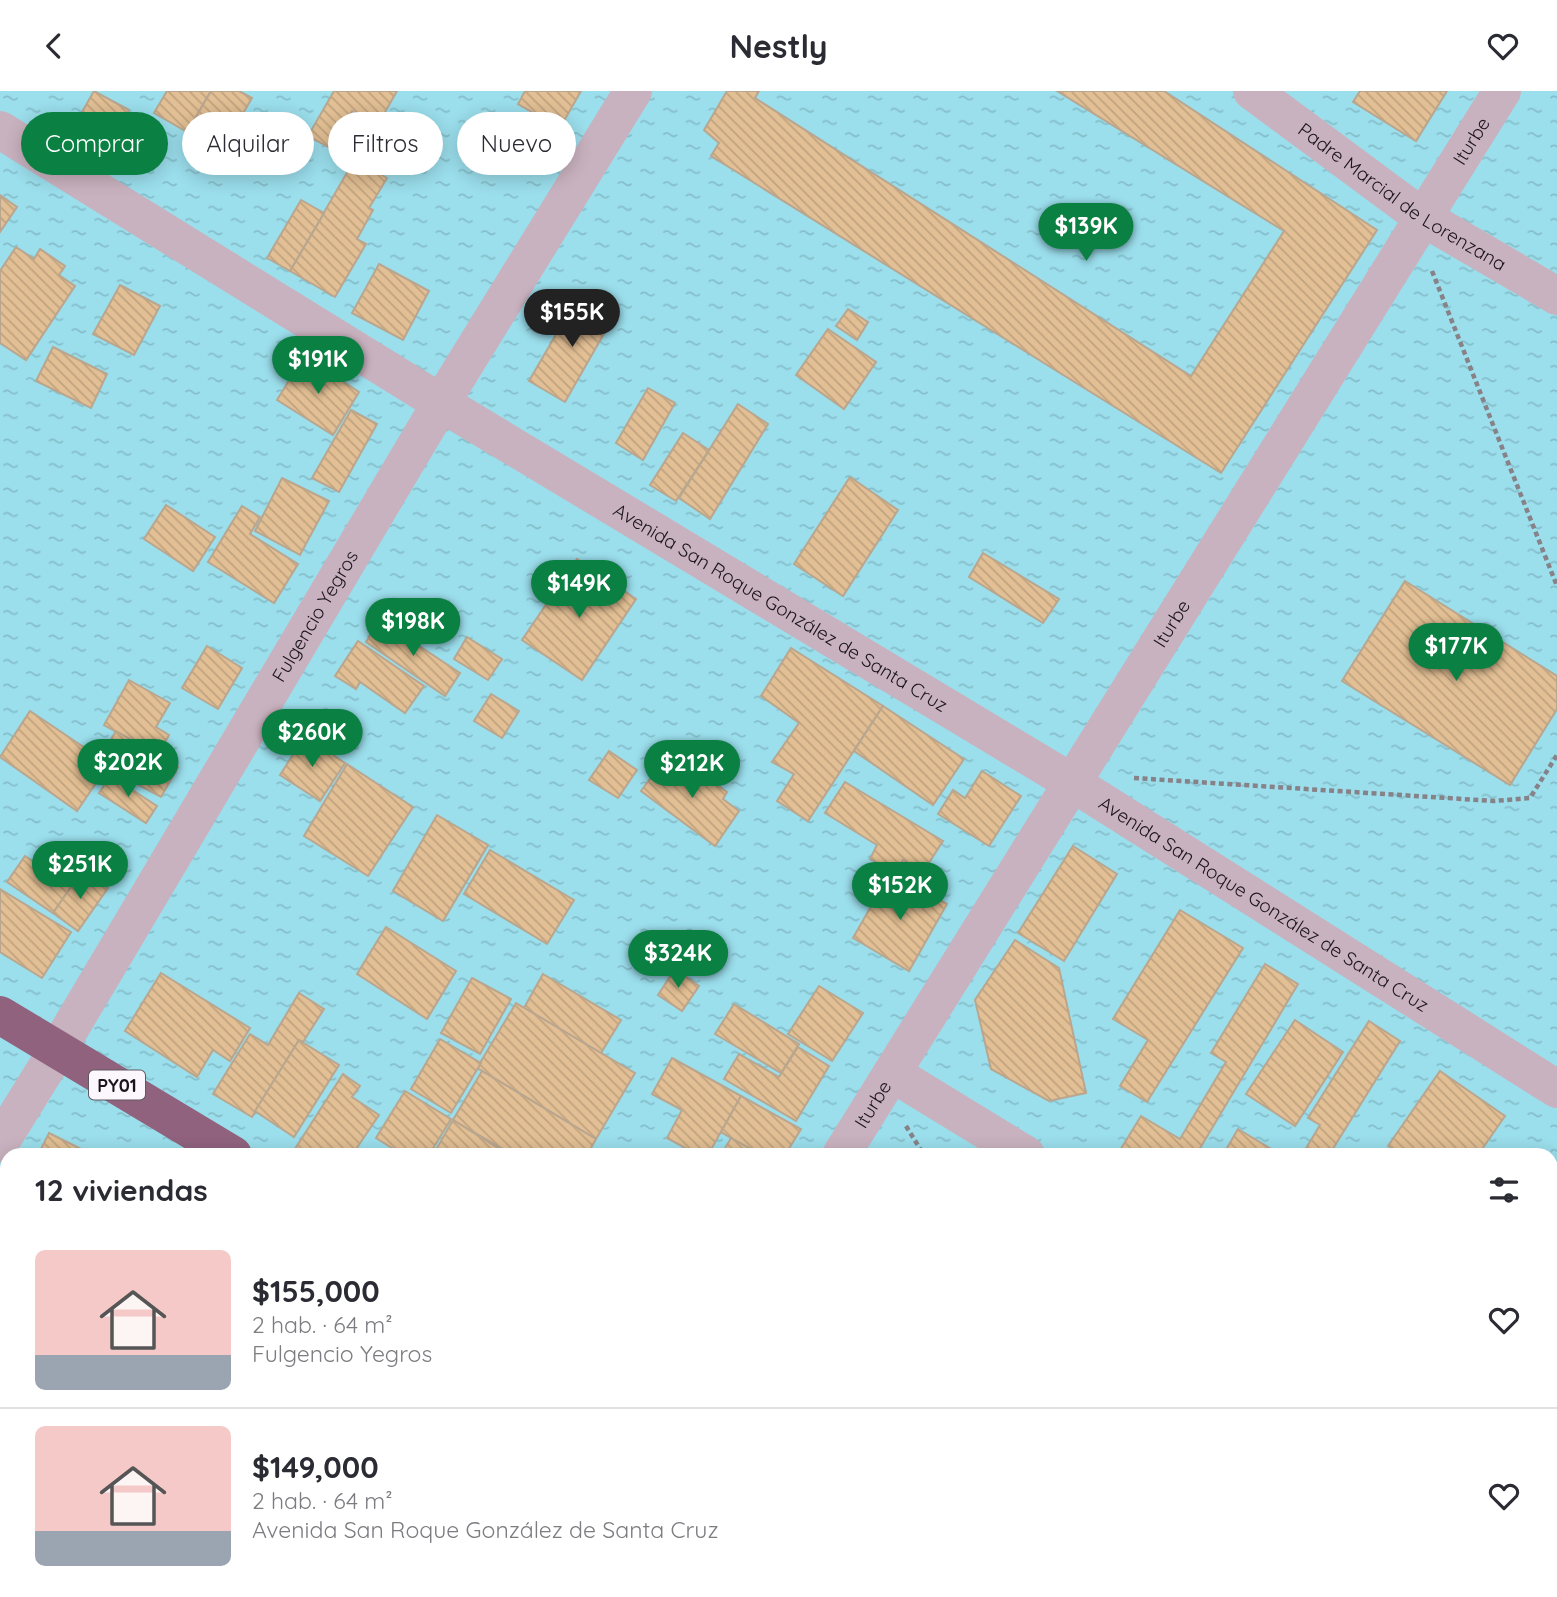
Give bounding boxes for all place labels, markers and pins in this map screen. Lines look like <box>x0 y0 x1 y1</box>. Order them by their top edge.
pin: $139K <box>1037 204 1135 263</box>
pin: $155K <box>523 289 621 349</box>
pin: $191K <box>269 337 367 396</box>
pin: $149K <box>530 561 628 620</box>
pin: $198K <box>364 599 462 658</box>
pin: $177K <box>1407 623 1505 683</box>
pin: $260K <box>263 709 361 769</box>
pin: $202K <box>79 739 177 799</box>
pin: $212K <box>643 741 741 800</box>
pin: $251K <box>31 841 129 901</box>
pin: $152K <box>851 863 949 922</box>
pin: $324K <box>629 930 727 990</box>

